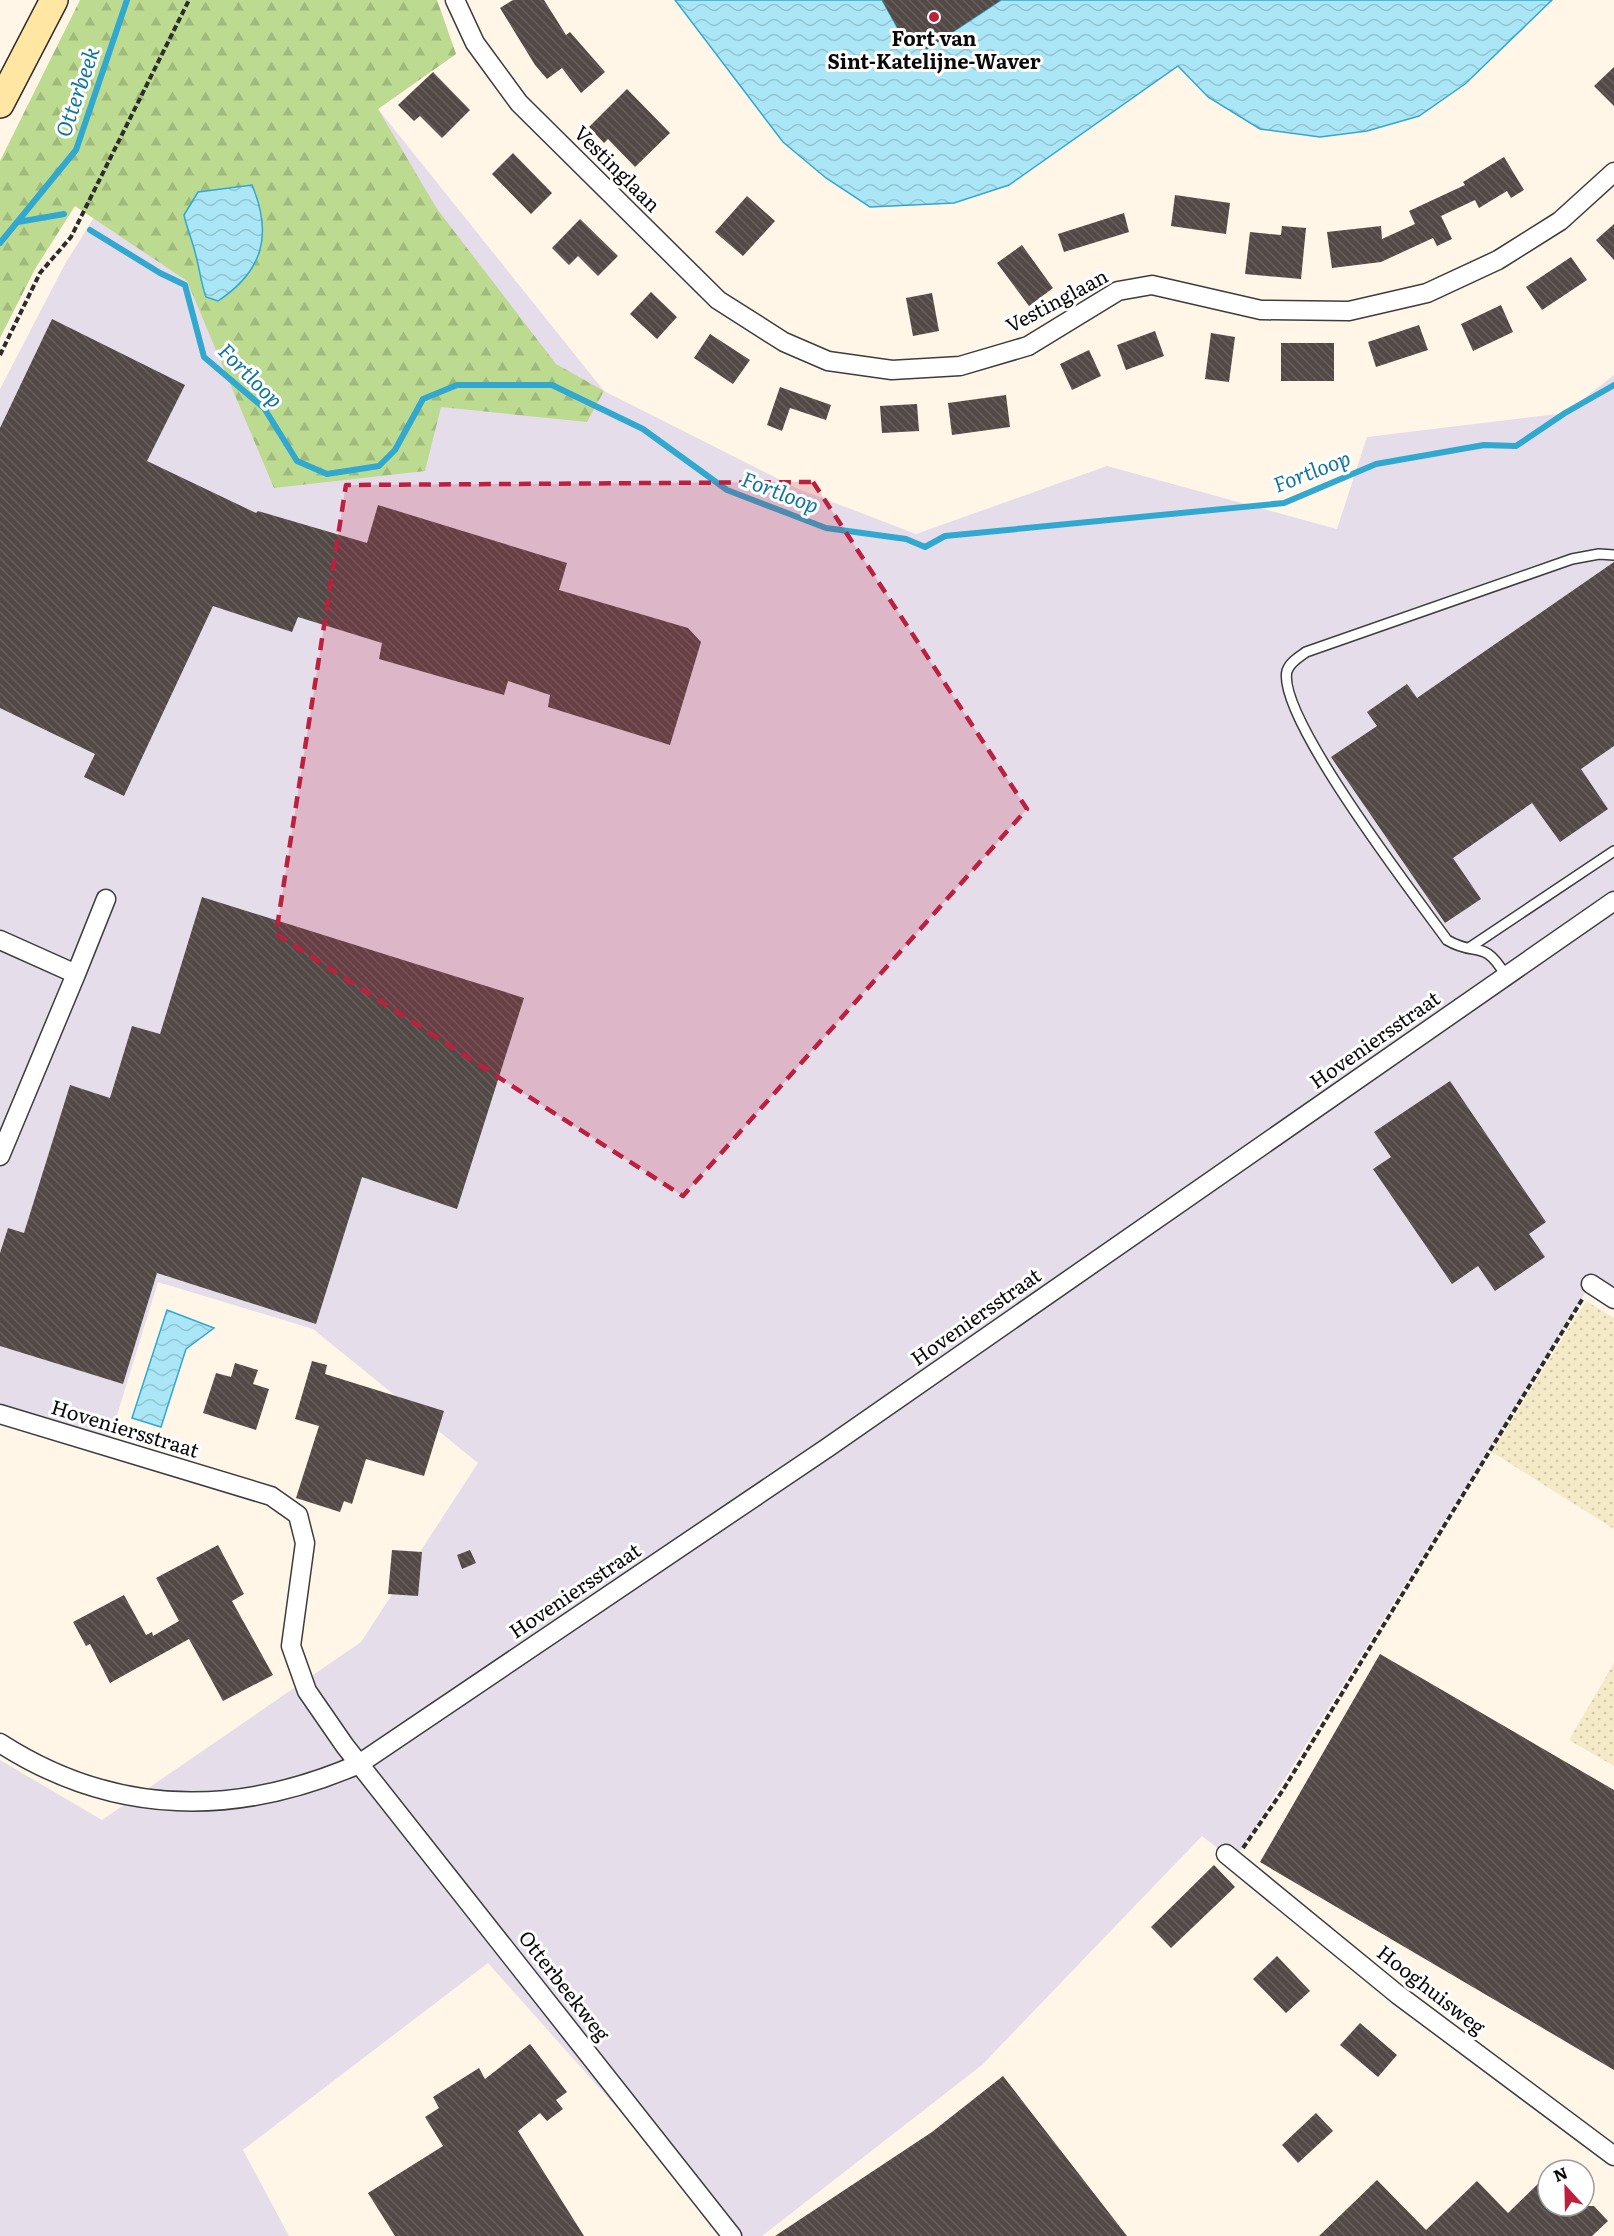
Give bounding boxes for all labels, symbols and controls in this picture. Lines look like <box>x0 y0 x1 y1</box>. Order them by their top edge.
marker: Fort van Sint-Katelijne-Waver <box>927 10 941 24</box>
place label: Fort van Sint-Katelijne-Waver <box>827 22 1041 75</box>
water label: Otterbeek <box>46 42 106 140</box>
street label: Vestinglaan <box>568 117 669 218</box>
street label: Vestinglaan <box>1000 260 1113 339</box>
water label: Fortloop <box>212 335 291 414</box>
water label: Fortloop <box>1268 441 1354 499</box>
water label: Fortloop <box>738 462 824 520</box>
street label: Hoveniersstraat <box>1303 982 1445 1095</box>
street label: Hoveniersstraat <box>904 1259 1046 1372</box>
street label: Hoveniersstraat <box>48 1390 203 1464</box>
street label: Hoveniersstraat <box>502 1534 646 1645</box>
street label: Otterbeekweg <box>513 1923 619 2047</box>
street label: Hooghuisweg <box>1372 1936 1494 2041</box>
north arrow <box>1536 2158 1596 2218</box>
text: N <box>1549 2160 1571 2187</box>

